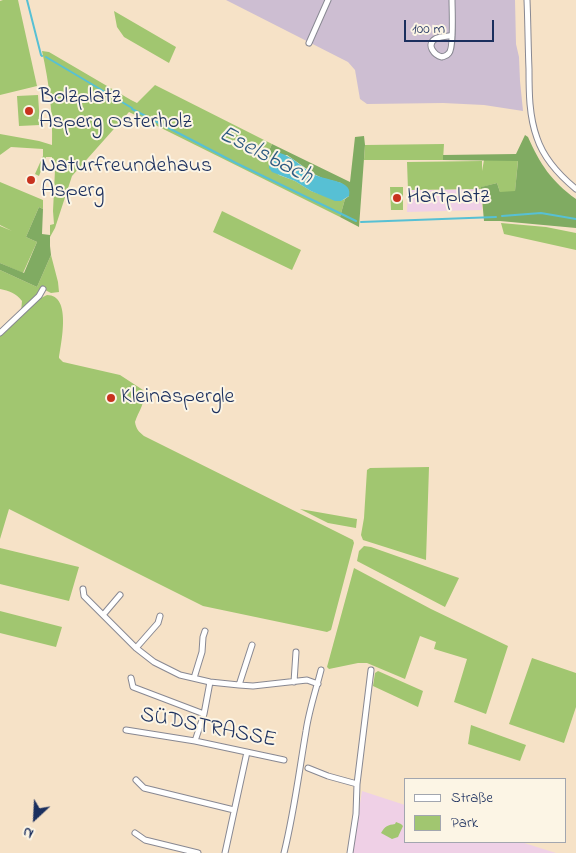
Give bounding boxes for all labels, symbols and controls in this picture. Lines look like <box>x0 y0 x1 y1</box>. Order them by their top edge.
scale bar <box>406 10 496 42</box>
text: 100 m <box>412 18 445 40</box>
place label: Bolzplatz Asperg Osterholz <box>39 85 192 136</box>
marker: Bolzplatz Asperg Osterholz <box>23 105 35 117</box>
water label: Eselsbach <box>213 121 317 193</box>
place label: Naturfreundehaus Asperg <box>41 154 212 205</box>
marker: Naturfreundehaus Asperg <box>25 174 37 186</box>
place label: Hartplatz <box>407 185 489 211</box>
marker: Hartplatz <box>391 192 403 204</box>
place label: Kleinaspergle <box>121 385 234 411</box>
marker: Kleinaspergle <box>105 392 117 404</box>
street label: SÜDSTRASSE <box>138 703 278 755</box>
legend <box>404 778 566 843</box>
text: Straße <box>451 787 493 809</box>
north arrow <box>10 793 60 843</box>
text: Park <box>451 812 478 834</box>
text: N <box>20 821 37 844</box>

